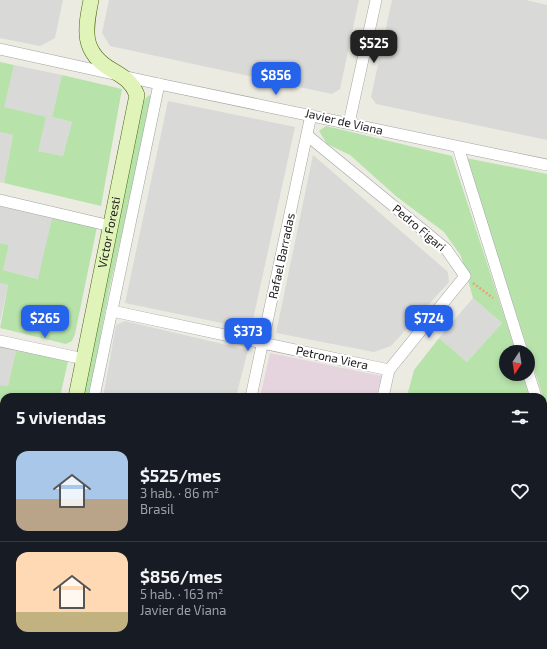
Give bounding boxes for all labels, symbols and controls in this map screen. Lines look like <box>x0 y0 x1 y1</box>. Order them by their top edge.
pin: $525 <box>350 30 398 64</box>
text: $525 <box>359 35 389 51</box>
pin: $856 <box>252 62 300 96</box>
text: $856 <box>261 67 291 83</box>
street label: Javier de Viana <box>304 105 385 137</box>
street label: Víctor Foresti <box>94 195 122 269</box>
street label: Pedro Figari <box>390 201 449 253</box>
street label: Rafael Barradas <box>265 212 297 300</box>
pin: $265 <box>21 305 69 339</box>
pin: $724 <box>405 305 453 339</box>
text: $265 <box>30 310 60 326</box>
text: $724 <box>414 310 444 326</box>
pin: $373 <box>224 318 272 352</box>
text: $373 <box>233 323 263 339</box>
street label: Petrona Viera <box>295 343 370 372</box>
north arrow <box>499 345 535 381</box>
map controls <box>499 345 535 381</box>
icon: filters <box>509 406 531 428</box>
text: 5 viviendas <box>16 407 106 427</box>
text: $525/mes <box>140 465 221 485</box>
icon: home <box>48 467 96 515</box>
icon: heart <box>509 480 531 502</box>
text: 3 hab. · 86 m² <box>140 485 219 501</box>
text: Brasil <box>140 501 174 517</box>
text: $856/mes <box>140 566 222 586</box>
icon: home <box>48 568 96 616</box>
icon: heart <box>509 581 531 603</box>
text: 5 hab. · 163 m² <box>140 586 223 602</box>
text: Javier de Viana <box>140 602 226 618</box>

